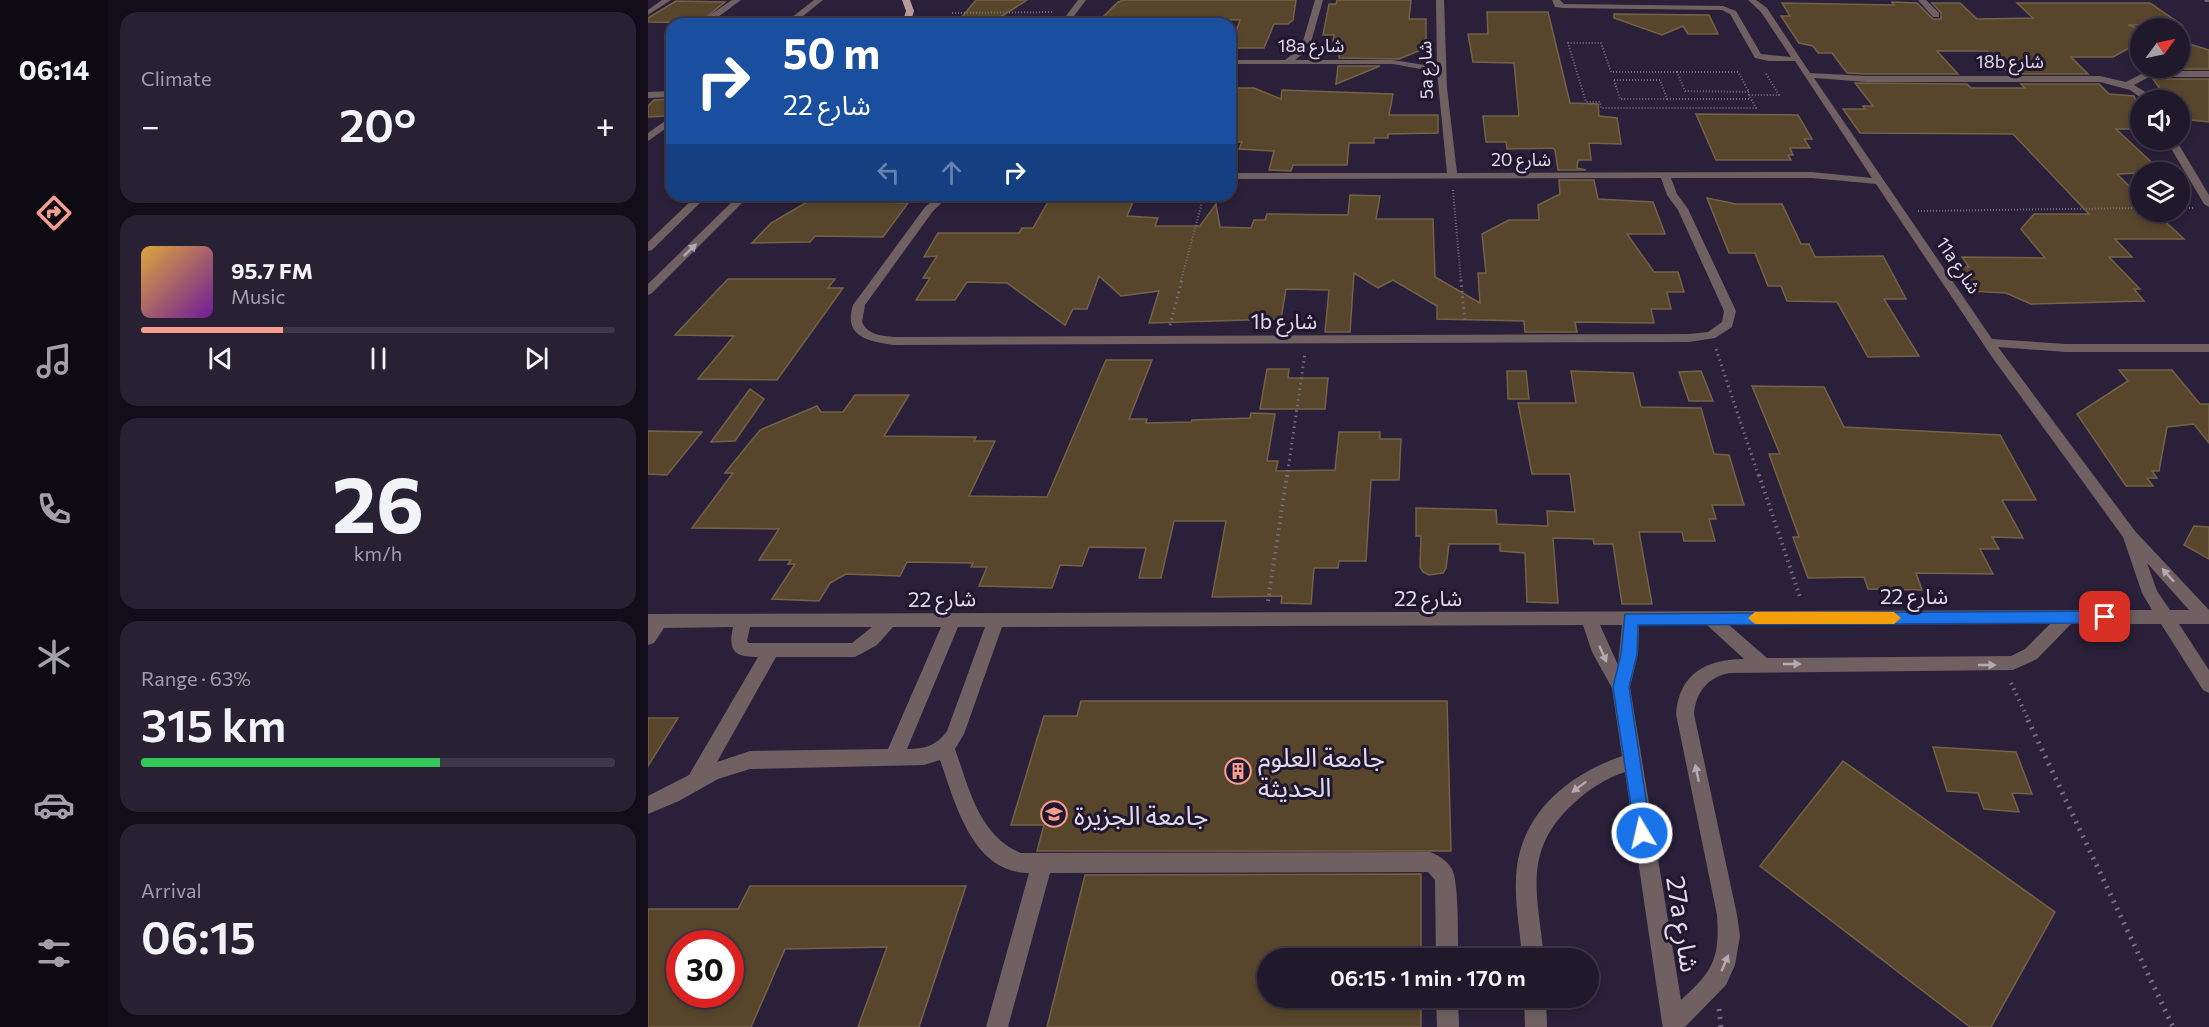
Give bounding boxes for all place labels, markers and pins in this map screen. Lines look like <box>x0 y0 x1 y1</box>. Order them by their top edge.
pin <box>2079 591 2130 642</box>
place label: جامعة العلوم الحديثة <box>1258 741 1385 802</box>
building icon: جامعة العلوم الحديثة <box>1223 756 1253 786</box>
school or university icon: جامعة الجزيرة <box>1039 799 1069 829</box>
place label: جامعة الجزيرة <box>1074 799 1208 831</box>

